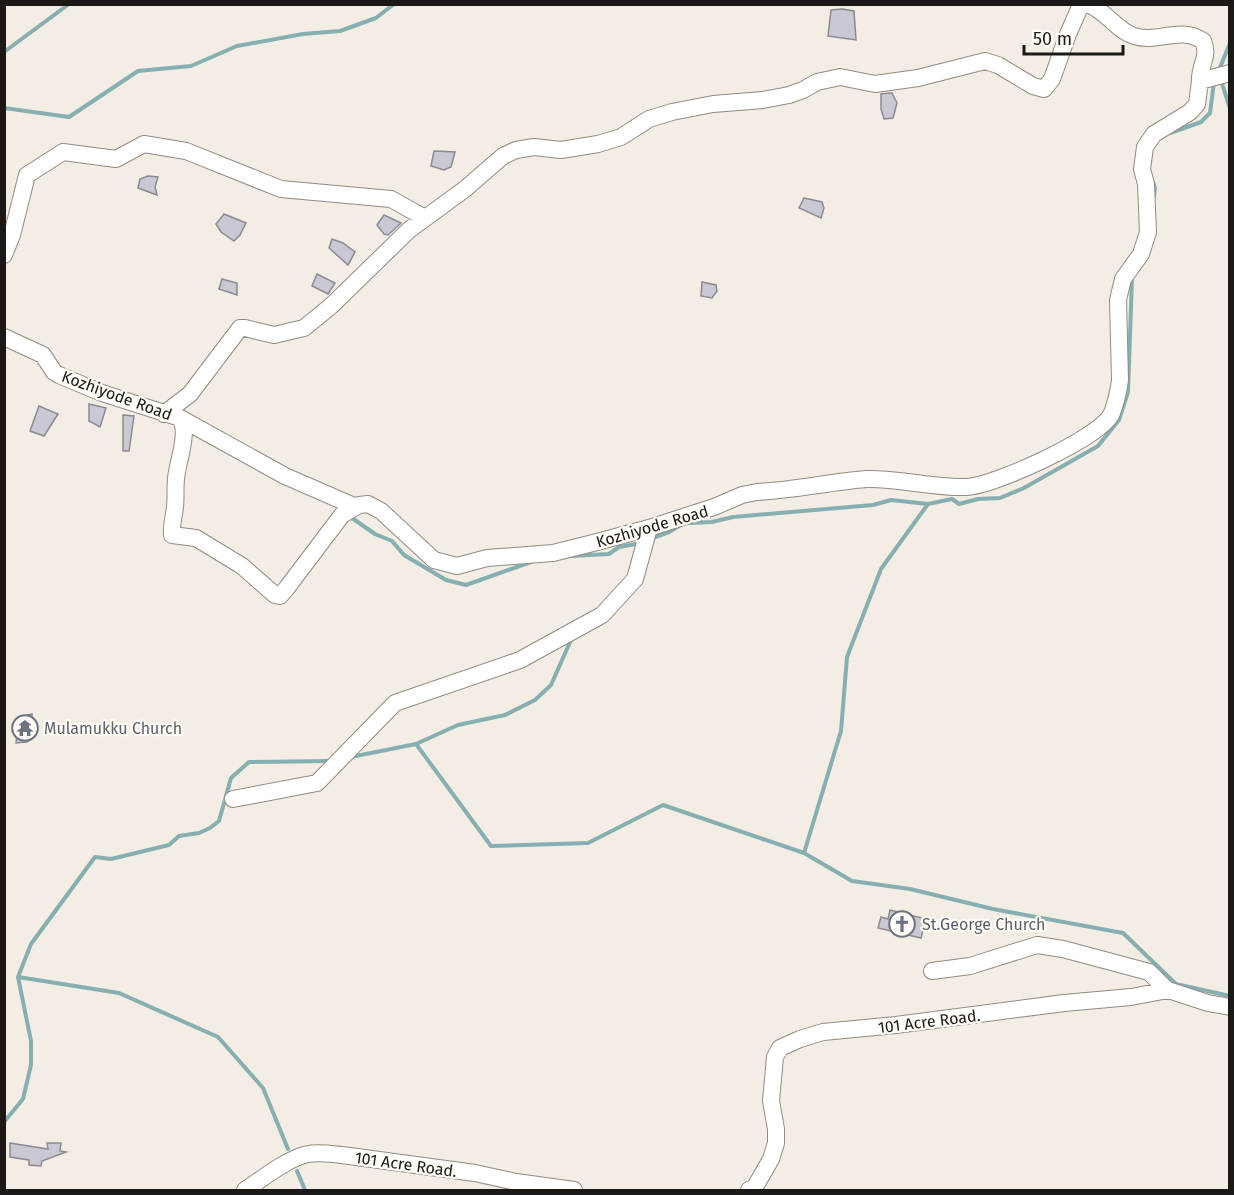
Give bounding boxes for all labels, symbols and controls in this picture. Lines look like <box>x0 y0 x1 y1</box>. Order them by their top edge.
scale bar <box>1024 18 1123 56</box>
text: 50 m <box>1033 28 1072 50</box>
street label: Kozhiyode Road <box>59 367 175 424</box>
street label: Kozhiyode Road <box>594 501 710 552</box>
temple icon: Mulamukku Church <box>10 713 40 743</box>
place label: Mulamukku Church <box>44 719 182 738</box>
church icon: St.George Church <box>887 909 917 939</box>
place label: St.George Church <box>922 915 1045 934</box>
street label: 101 Acre Road. <box>877 1006 981 1037</box>
street label: 101 Acre Road. <box>354 1148 458 1181</box>

